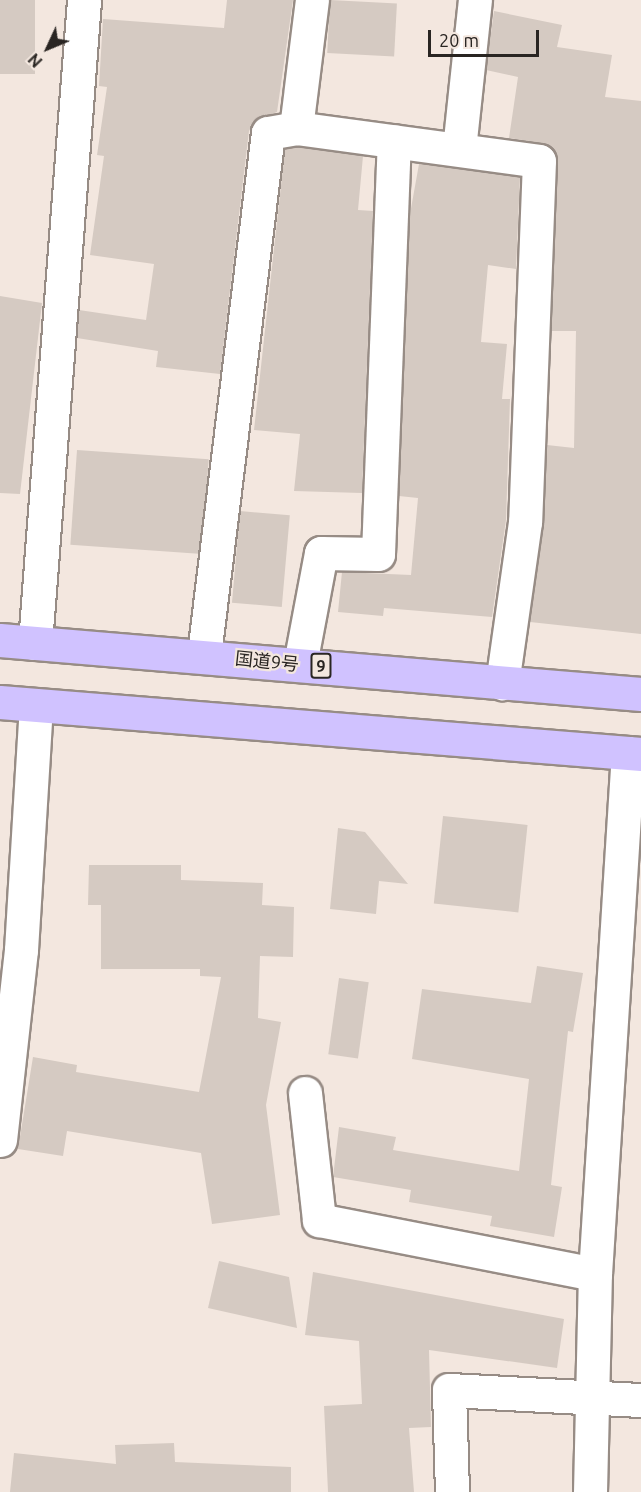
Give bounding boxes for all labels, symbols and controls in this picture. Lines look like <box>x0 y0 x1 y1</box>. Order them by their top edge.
north arrow <box>18 18 78 78</box>
scale bar <box>431 18 542 56</box>
text: 20 m <box>439 30 479 50</box>
text: N <box>24 50 46 71</box>
street label: 国道9号 <box>234 647 300 675</box>
road number: 9 <box>309 653 333 679</box>

